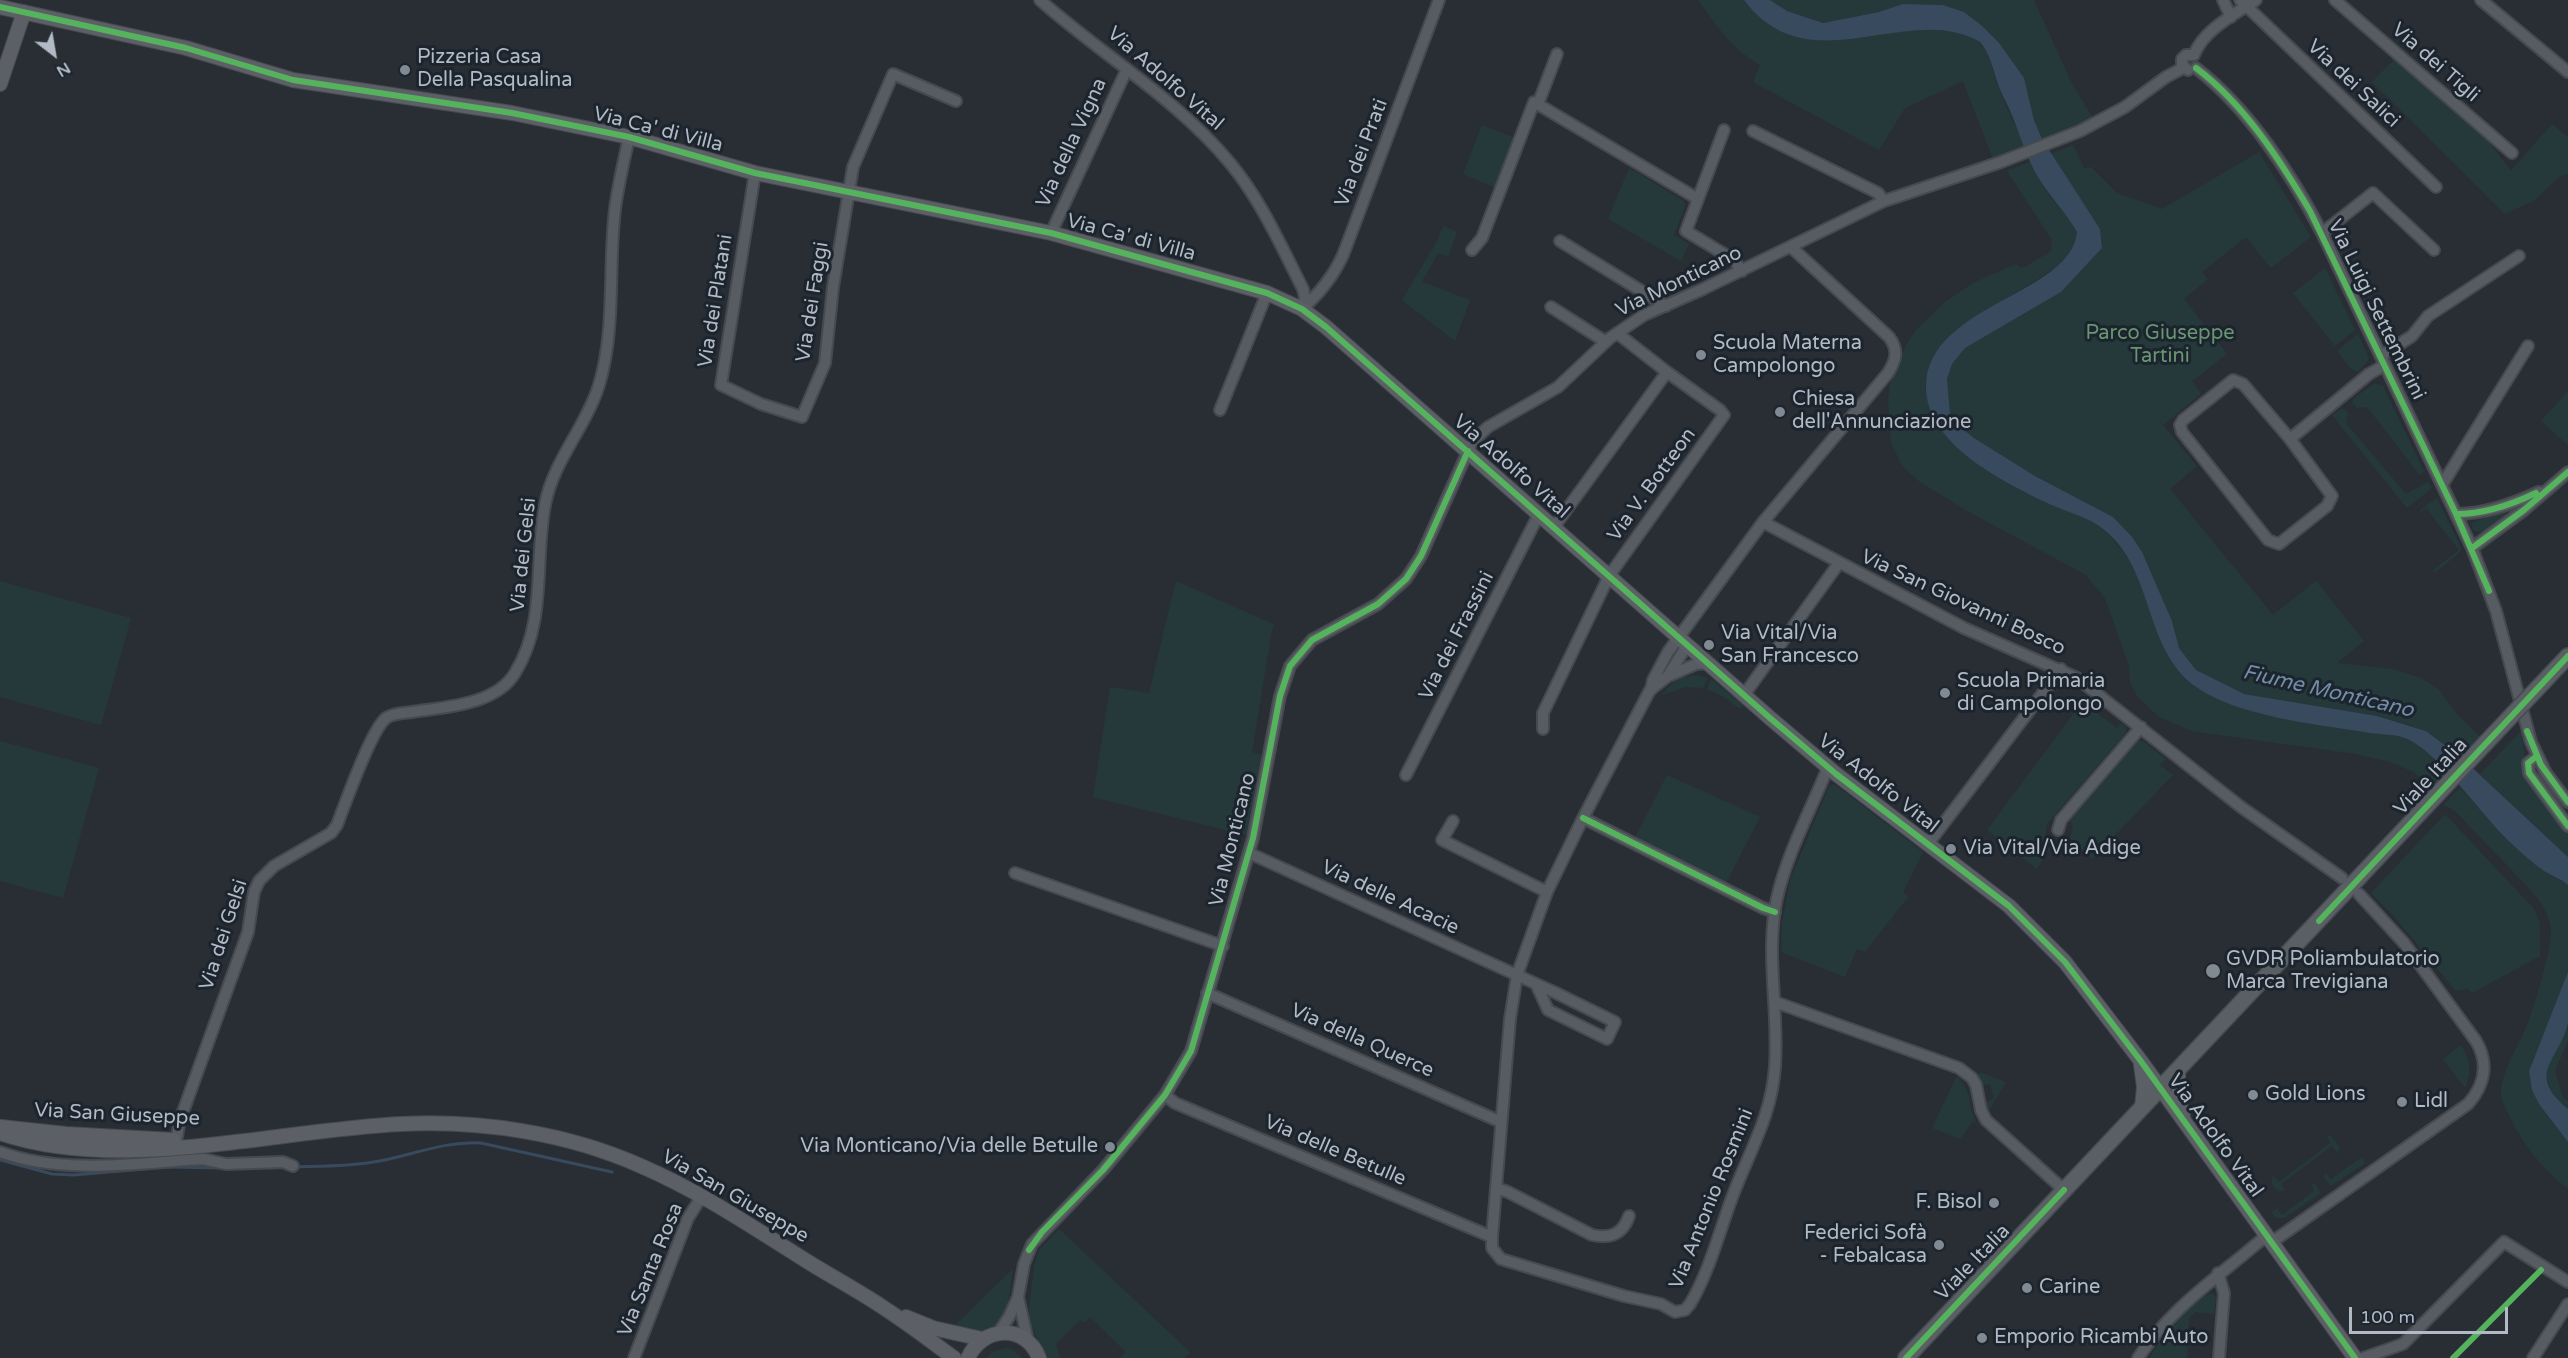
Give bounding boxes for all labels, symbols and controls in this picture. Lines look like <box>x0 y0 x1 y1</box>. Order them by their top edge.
street label: Via dei Tigli <box>2386 18 2484 108</box>
street label: Via Adolfo Vital <box>1102 22 1228 136</box>
north arrow <box>24 24 84 84</box>
street label: Via dei Salici <box>2302 35 2404 133</box>
place label: Pizzeria Casa Della Pasqualina <box>417 46 573 93</box>
text: N <box>53 58 74 81</box>
marker: Pizzeria Casa Della Pasqualina <box>398 63 412 77</box>
street label: Via della Vigna <box>1032 74 1112 212</box>
street label: Via dei Prati <box>1330 96 1394 210</box>
street label: Via Ca' di Villa <box>591 102 725 158</box>
street label: Via Ca' di Villa <box>1064 209 1198 267</box>
street label: Via Luigi Settembrini <box>2322 216 2430 404</box>
street label: Via dei Platani <box>694 233 738 369</box>
street label: Via dei Faggi <box>792 240 834 364</box>
street label: Via Monticano <box>1612 241 1746 323</box>
park label: Parco Giuseppe Tartini <box>2085 322 2235 369</box>
place label: Scuola Materna Campolongo <box>1713 332 1862 379</box>
marker: Scuola Materna Campolongo <box>1694 348 1708 362</box>
place label: Chiesa dell'Annunciazione <box>1792 388 1971 435</box>
marker: Chiesa dell'Annunciazione <box>1773 405 1787 419</box>
street label: Via Adolfo Vital <box>1448 410 1574 524</box>
street label: Via V. Botteon <box>1603 423 1701 547</box>
street label: Via dei Gelsi <box>506 496 542 614</box>
street label: Via San Giovanni Bosco <box>1857 545 2069 661</box>
street label: Via dei Frassini <box>1414 568 1500 704</box>
place label: Via Vital/Via San Francesco <box>1721 622 1859 669</box>
marker: Via Vital/Via San Francesco <box>1702 638 1716 652</box>
water label: Fiume Monticano <box>2240 660 2416 724</box>
place label: Scuola Primaria di Campolongo <box>1957 670 2105 717</box>
marker: Scuola Primaria di Campolongo <box>1938 686 1952 700</box>
street label: Via Adolfo Vital <box>1813 729 1943 839</box>
street label: Viale Italia <box>2389 733 2473 821</box>
street label: Via Monticano <box>1205 771 1261 909</box>
place label: Via Vital/Via Adige <box>1963 837 2141 861</box>
marker: Via Vital/Via Adige <box>1944 842 1958 856</box>
street label: Via delle Acacie <box>1317 856 1463 940</box>
street label: Via dei Gelsi <box>195 876 253 994</box>
place label: GVDR Poliambulatorio Marca Trevigiana <box>2226 948 2440 995</box>
marker: GVDR Poliambulatorio Marca Trevigiana <box>2204 962 2222 980</box>
street label: Via della Querce <box>1287 999 1437 1083</box>
street label: Via Adolfo Vital <box>2162 1070 2268 1202</box>
place label: Gold Lions <box>2265 1083 2366 1107</box>
marker: Gold Lions <box>2246 1088 2260 1102</box>
place label: Lidl <box>2414 1090 2448 1114</box>
marker: Lidl <box>2395 1095 2409 1109</box>
street label: Via San Giuseppe <box>34 1099 200 1131</box>
street label: Via Antonio Rosmini <box>1665 1105 1759 1293</box>
street label: Via delle Betulle <box>1260 1110 1410 1192</box>
place label: Via Monticano/Via delle Betulle <box>800 1135 1098 1159</box>
marker: Via Monticano/Via delle Betulle <box>1103 1140 1117 1154</box>
street label: Via San Giuseppe <box>657 1145 813 1249</box>
place label: F. Bisol <box>1915 1191 1982 1215</box>
marker: F. Bisol <box>1987 1196 2001 1210</box>
street label: Via Santa Rosa <box>613 1200 689 1340</box>
street label: Viale Italia <box>1931 1220 2015 1306</box>
place label: Federici Sofà - Febalcasa <box>1804 1222 1927 1269</box>
marker: Federici Sofà - Febalcasa <box>1932 1238 1946 1252</box>
place label: Carine <box>2039 1276 2100 1300</box>
marker: Carine <box>2020 1281 2034 1295</box>
scale bar <box>2352 1295 2511 1333</box>
text: 100 m <box>2360 1306 2415 1328</box>
place label: Emporio Ricambi Auto <box>1994 1326 2209 1350</box>
marker: Emporio Ricambi Auto <box>1975 1331 1989 1345</box>

